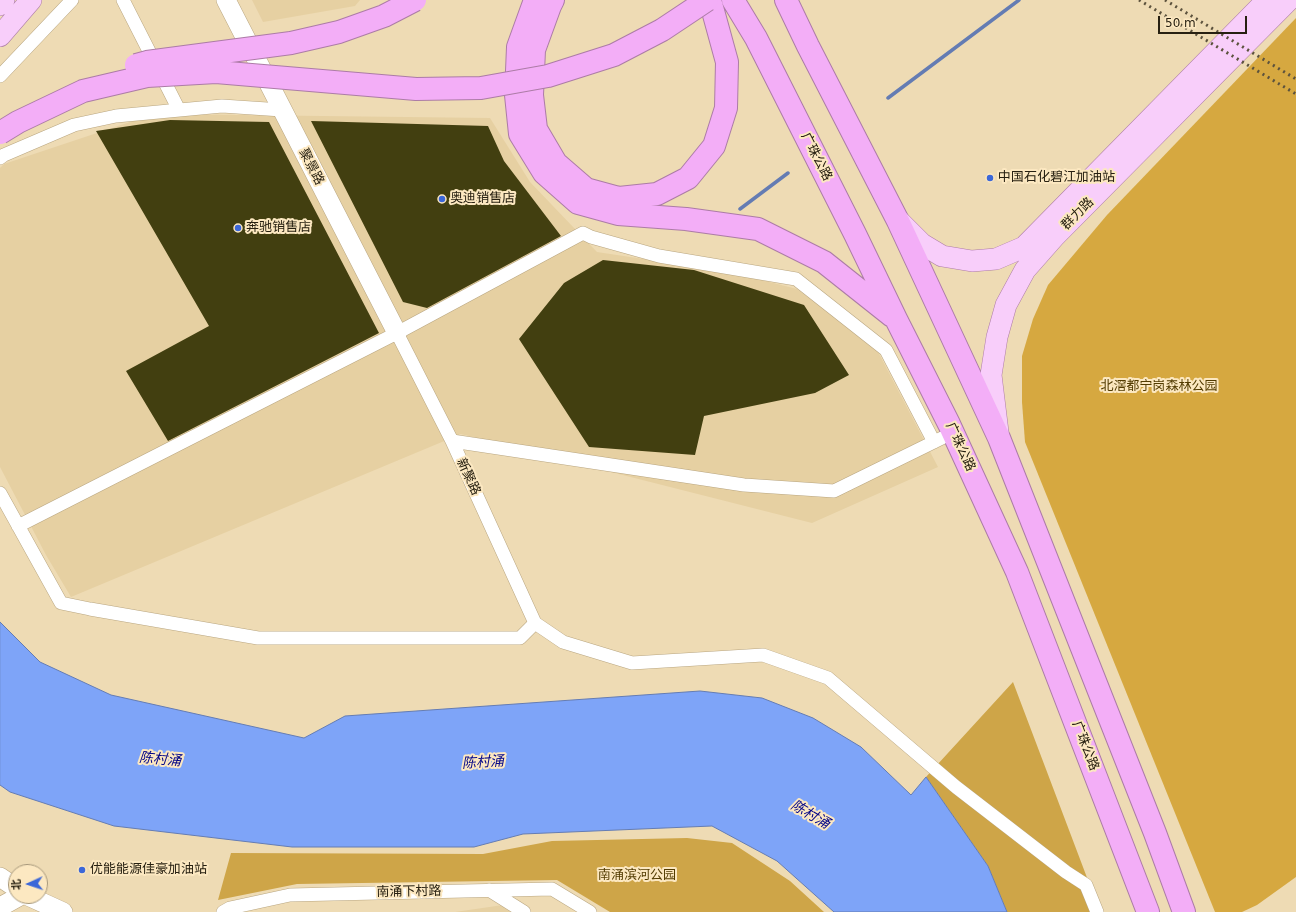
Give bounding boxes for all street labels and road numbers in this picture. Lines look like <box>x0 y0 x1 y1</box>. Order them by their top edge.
street label: 广珠公路 <box>797 130 835 184</box>
street label: 聚景路 <box>295 146 327 188</box>
street label: 群力路 <box>1059 195 1097 233</box>
street label: 广珠公路 <box>942 420 978 474</box>
street label: 新聚路 <box>453 456 483 498</box>
street label: 广珠公路 <box>1068 719 1102 773</box>
street label: 南涌下村路 <box>376 884 442 900</box>

